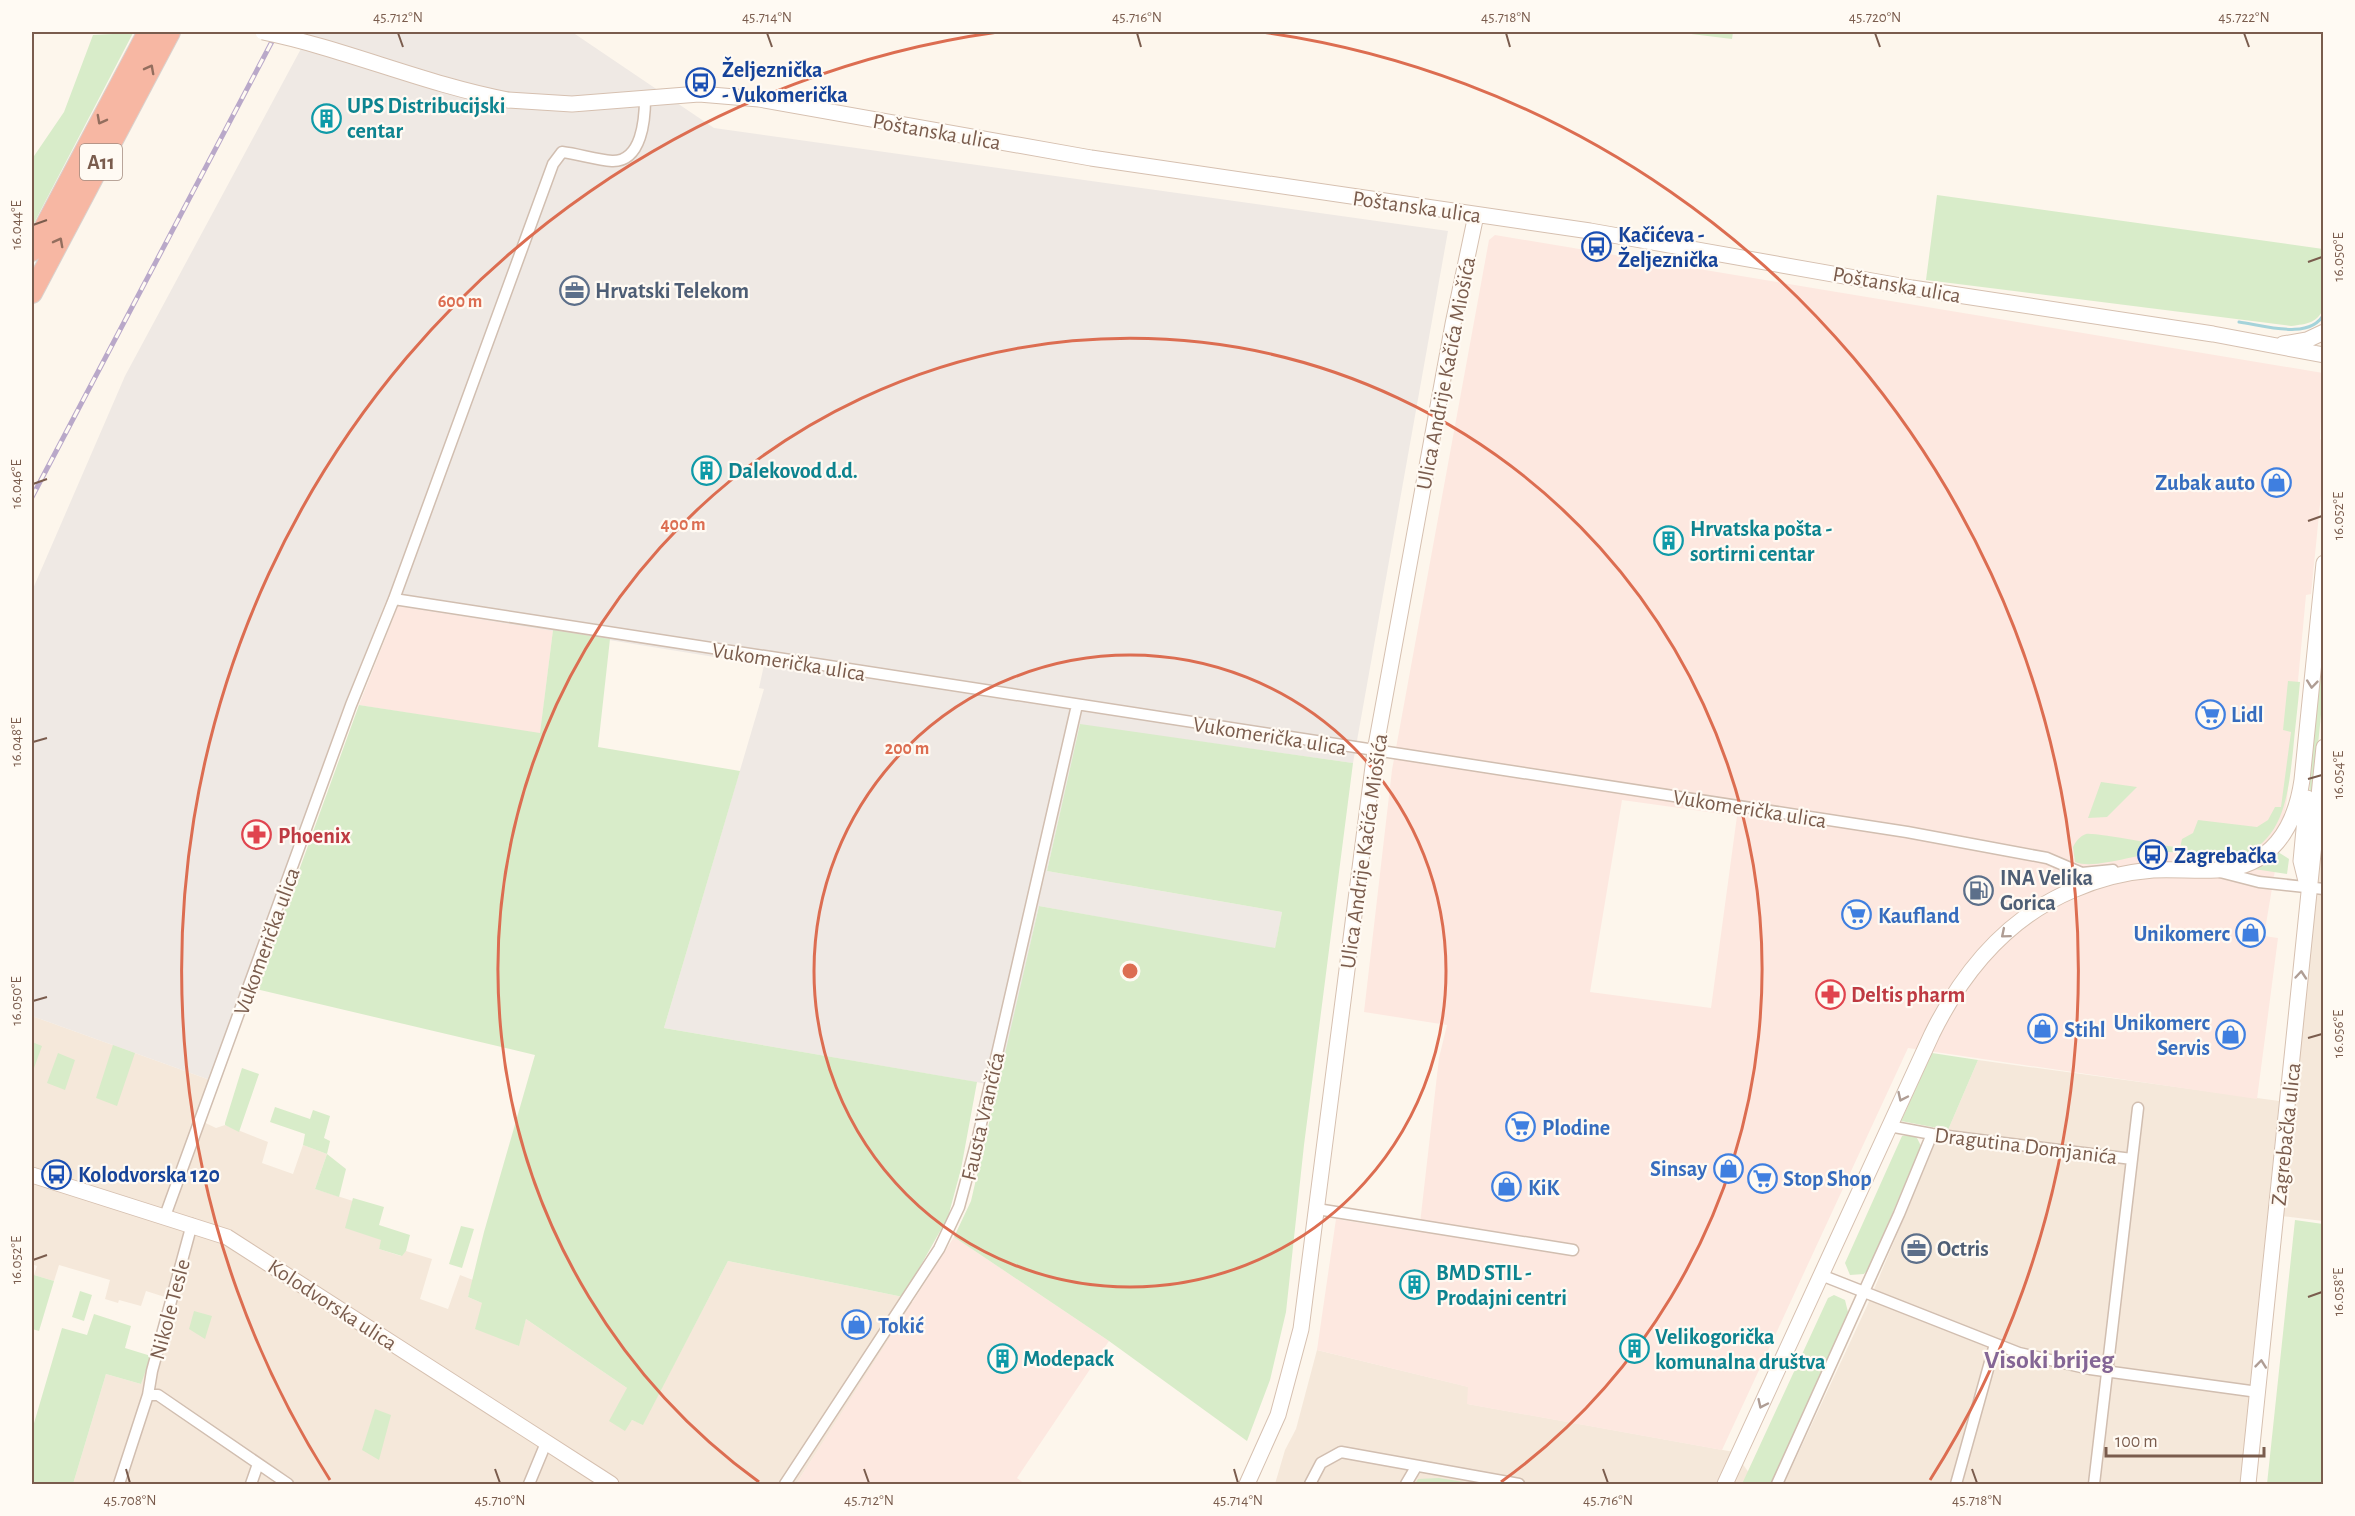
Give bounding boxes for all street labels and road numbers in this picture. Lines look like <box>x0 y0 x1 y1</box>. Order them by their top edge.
street label: Poštanska ulica <box>871 110 1003 154</box>
road number: A11 <box>80 144 122 180</box>
street label: Poštanska ulica <box>1351 187 1483 227</box>
street label: Ulica Andrije Kačića Miošića <box>1413 255 1479 492</box>
street label: Poštanska ulica <box>1831 263 1963 307</box>
street label: Vukomerička ulica <box>710 639 867 685</box>
street label: Vukomerička ulica <box>1191 713 1348 759</box>
street label: Ulica Andrije Kačića Miošića <box>1337 732 1391 970</box>
street label: Vukomerička ulica <box>1671 786 1828 832</box>
street label: Vukomerička ulica <box>230 865 304 1018</box>
street label: Fausta Vrančića <box>958 1050 1008 1183</box>
street label: Zagrebačka ulica <box>2268 1062 2304 1207</box>
street label: Dragutina Domjanića <box>1933 1124 2119 1168</box>
street label: Kolodvorska ulica <box>264 1255 401 1355</box>
street label: Nikole Tesle <box>146 1257 194 1362</box>

